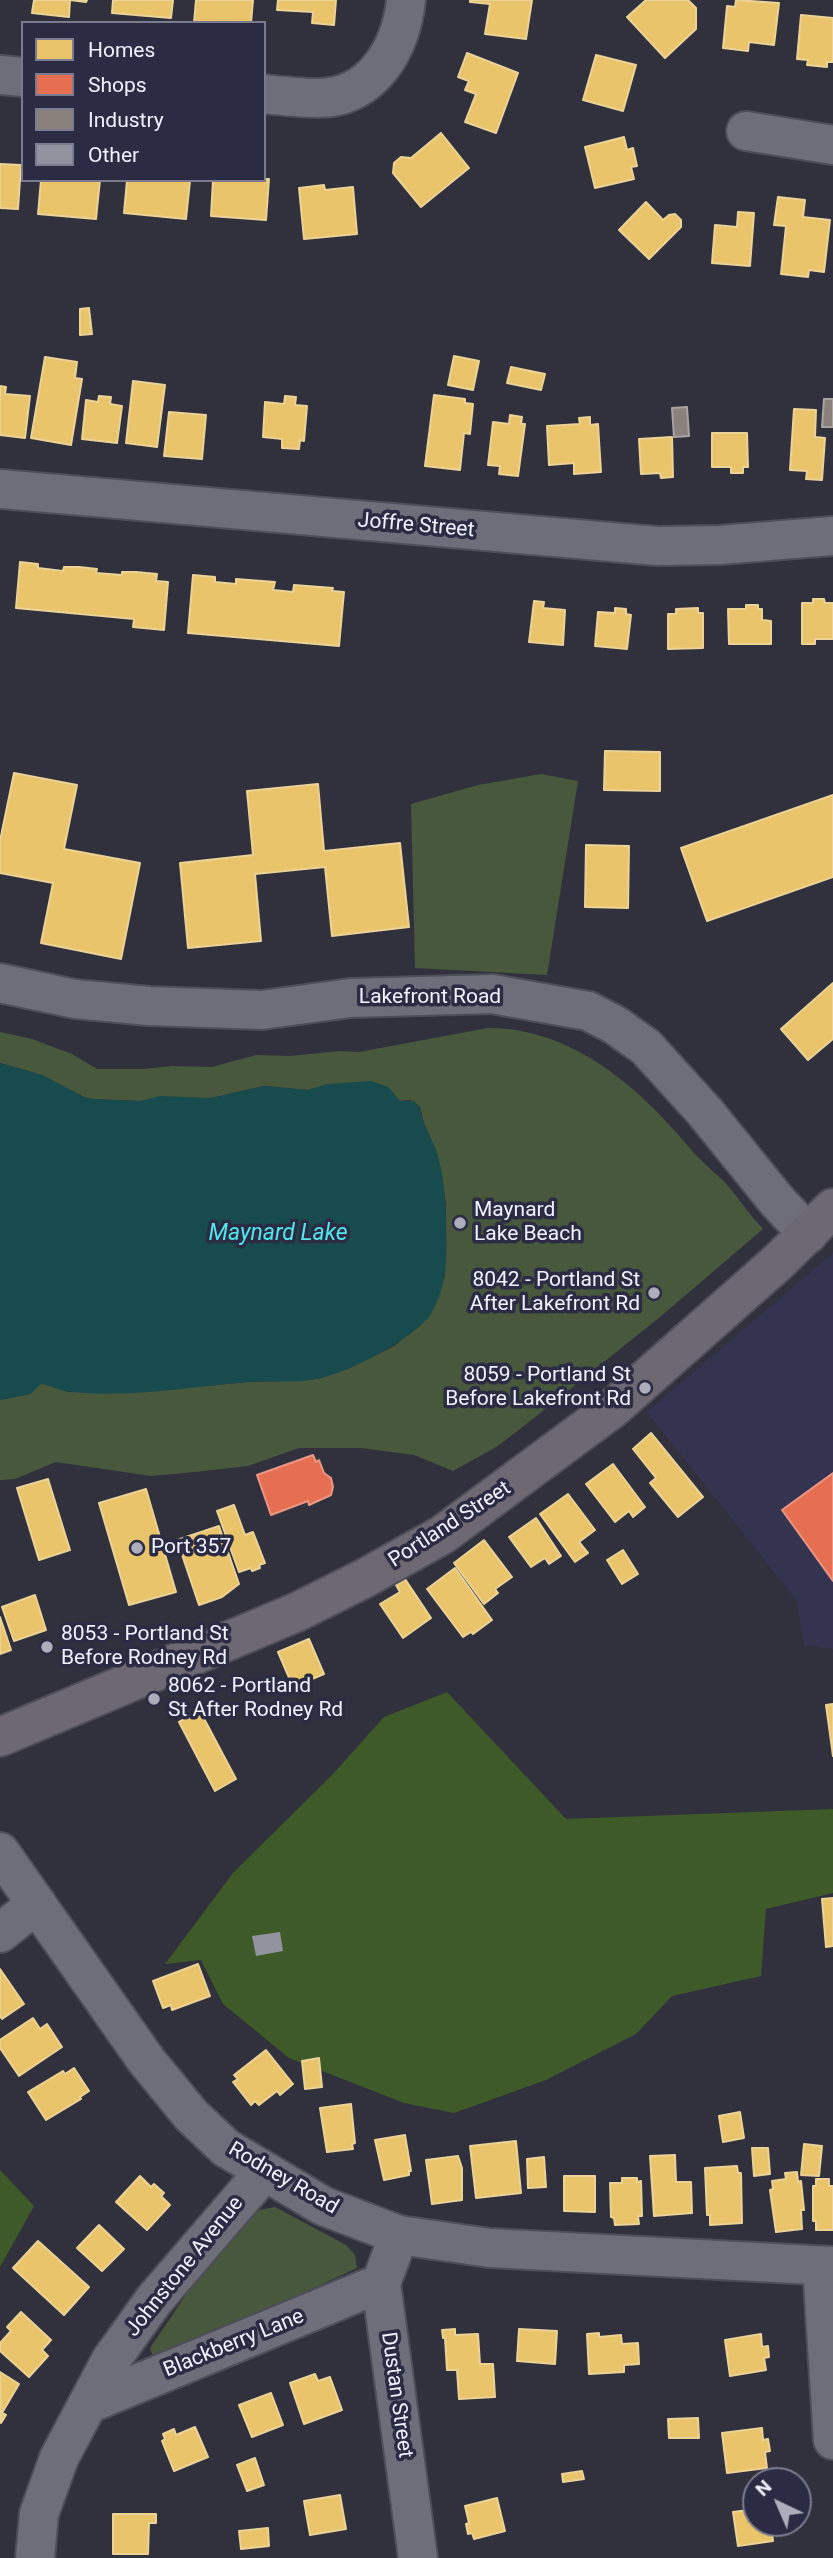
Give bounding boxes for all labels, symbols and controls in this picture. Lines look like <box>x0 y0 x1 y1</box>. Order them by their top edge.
legend <box>21 21 266 182</box>
text: Homes <box>88 38 155 62</box>
text: Shops <box>88 73 147 97</box>
text: Industry <box>88 108 164 132</box>
text: Other <box>88 143 139 167</box>
street label: Joffre Street <box>357 508 475 544</box>
street label: Lakefront Road <box>359 985 501 1011</box>
place label: Maynard Lake Beach <box>474 1198 582 1248</box>
marker: Maynard Lake Beach <box>452 1215 468 1231</box>
water label: Maynard Lake <box>208 1220 348 1248</box>
place label: 8042 - Portland St After Lakefront Rd <box>470 1268 640 1318</box>
marker: 8042 - Portland St After Lakefront Rd <box>646 1285 662 1301</box>
place label: 8059 - Portland St Before Lakefront Rd <box>445 1363 631 1413</box>
marker: 8059 - Portland St Before Lakefront Rd <box>637 1380 653 1396</box>
street label: Portland Street <box>384 1476 516 1574</box>
place label: Port 357 <box>151 1535 231 1561</box>
marker: Port 357 <box>129 1540 145 1556</box>
place label: 8053 - Portland St Before Rodney Rd <box>61 1622 229 1672</box>
marker: 8053 - Portland St Before Rodney Rd <box>39 1639 55 1655</box>
place label: 8062 - Portland St After Rodney Rd <box>168 1674 343 1724</box>
marker: 8062 - Portland St After Rodney Rd <box>146 1691 162 1707</box>
street label: Rodney Road <box>224 2137 342 2221</box>
street label: Johnstone Avenue <box>121 2192 249 2342</box>
street label: Blackberry Lane <box>160 2304 308 2384</box>
street label: Dustan Street <box>375 2331 417 2459</box>
north arrow <box>742 2467 812 2537</box>
text: N <box>751 2475 776 2501</box>

